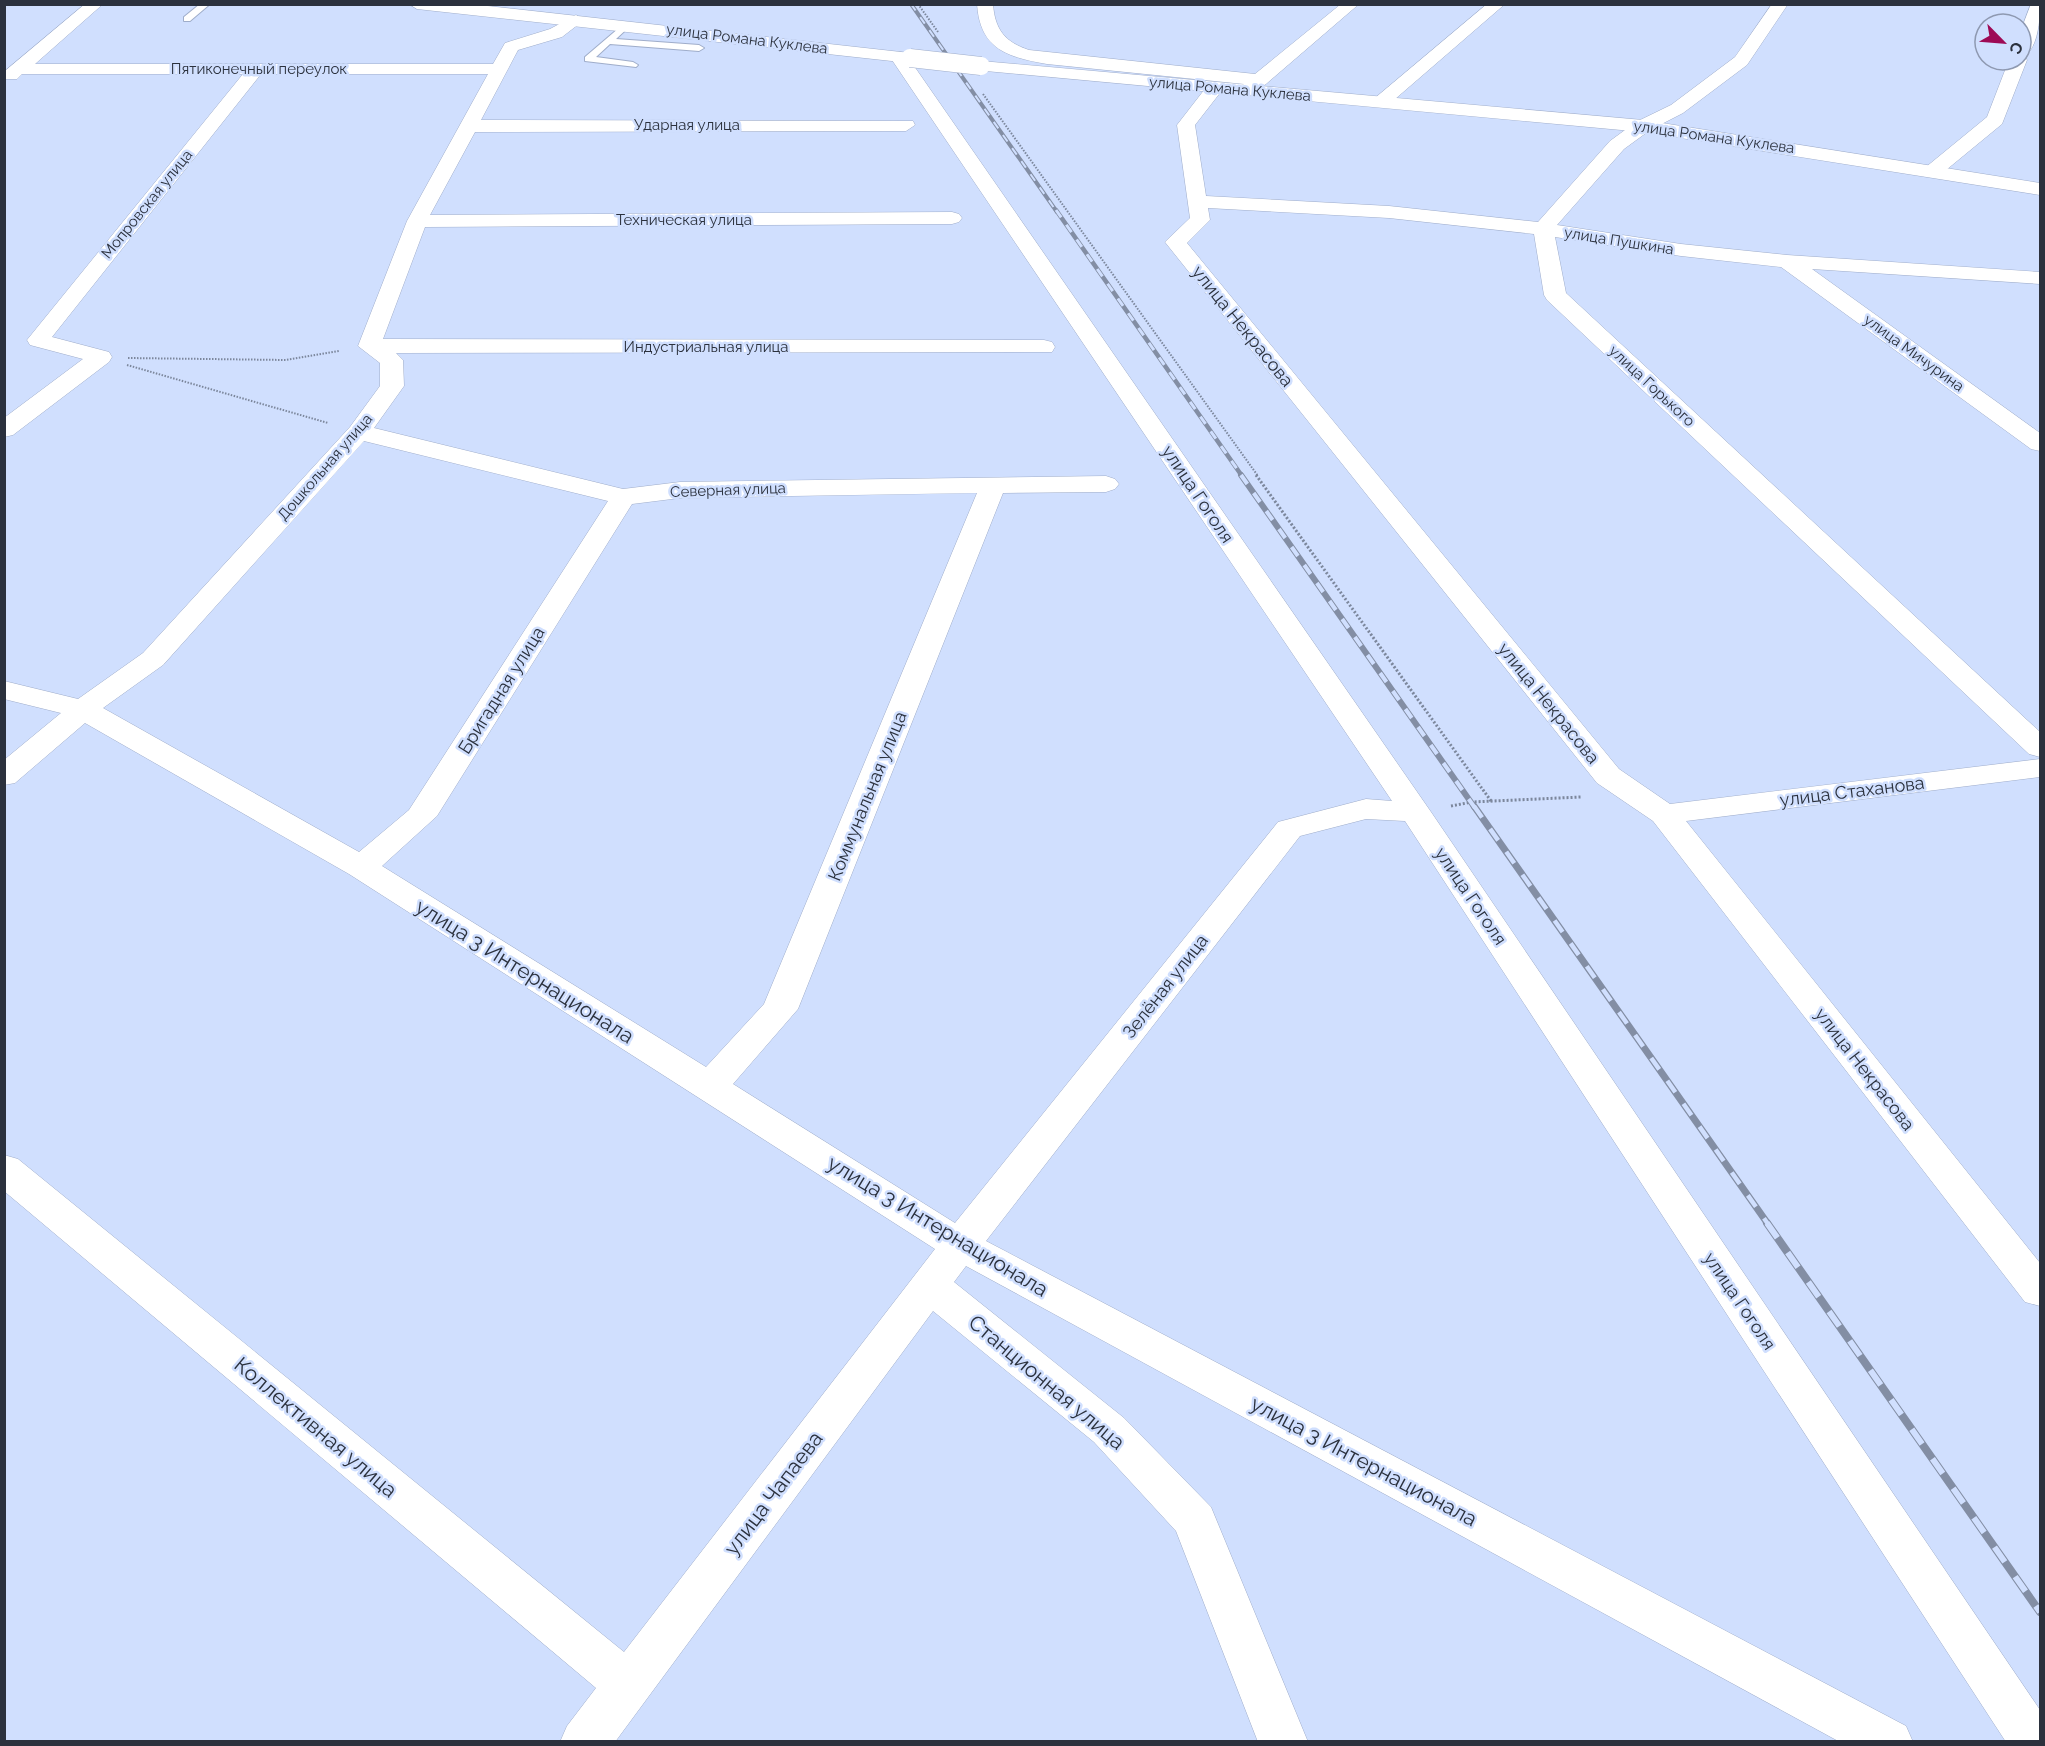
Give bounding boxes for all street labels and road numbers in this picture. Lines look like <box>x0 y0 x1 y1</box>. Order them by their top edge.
street label: улица Романа Куклева <box>665 20 829 58</box>
street label: Пятиконечный переулок <box>171 60 347 78</box>
street label: улица Романа Куклева <box>1148 73 1312 105</box>
street label: Ударная улица <box>634 116 740 134</box>
street label: улица Романа Куклева <box>1632 117 1796 157</box>
street label: Мопровская улица <box>98 146 196 262</box>
street label: Техническая улица <box>616 211 752 229</box>
street label: улица Пушкина <box>1563 223 1675 259</box>
street label: улица Некрасова <box>1188 261 1298 391</box>
street label: улица Мичурина <box>1860 311 1968 395</box>
street label: Индустриальная улица <box>624 338 788 356</box>
street label: улица Горького <box>1605 342 1699 430</box>
street label: Дошкольная улица <box>274 410 376 524</box>
street label: улица Гоголя <box>1158 441 1238 547</box>
street label: Северная улица <box>670 479 786 501</box>
street label: Бригадная улица <box>453 623 549 757</box>
street label: улица Некрасова <box>1494 638 1604 768</box>
street label: Коммунальная улица <box>823 708 911 884</box>
street label: улица Стаханова <box>1778 772 1926 810</box>
street label: улица Гоголя <box>1431 843 1511 949</box>
street label: улица 3 Интернационала <box>411 893 639 1049</box>
street label: Зелёная улица <box>1118 930 1212 1042</box>
street label: улица Некрасова <box>1811 1004 1919 1134</box>
street label: улица 3 Интернационала <box>823 1150 1053 1302</box>
street label: улица Гоголя <box>1700 1248 1780 1354</box>
street label: Станционная улица <box>964 1309 1130 1455</box>
street label: Коллективная улица <box>230 1352 402 1502</box>
street label: улица 3 Интернационала <box>1247 1391 1481 1531</box>
street label: улица Чапаева <box>718 1426 828 1560</box>

